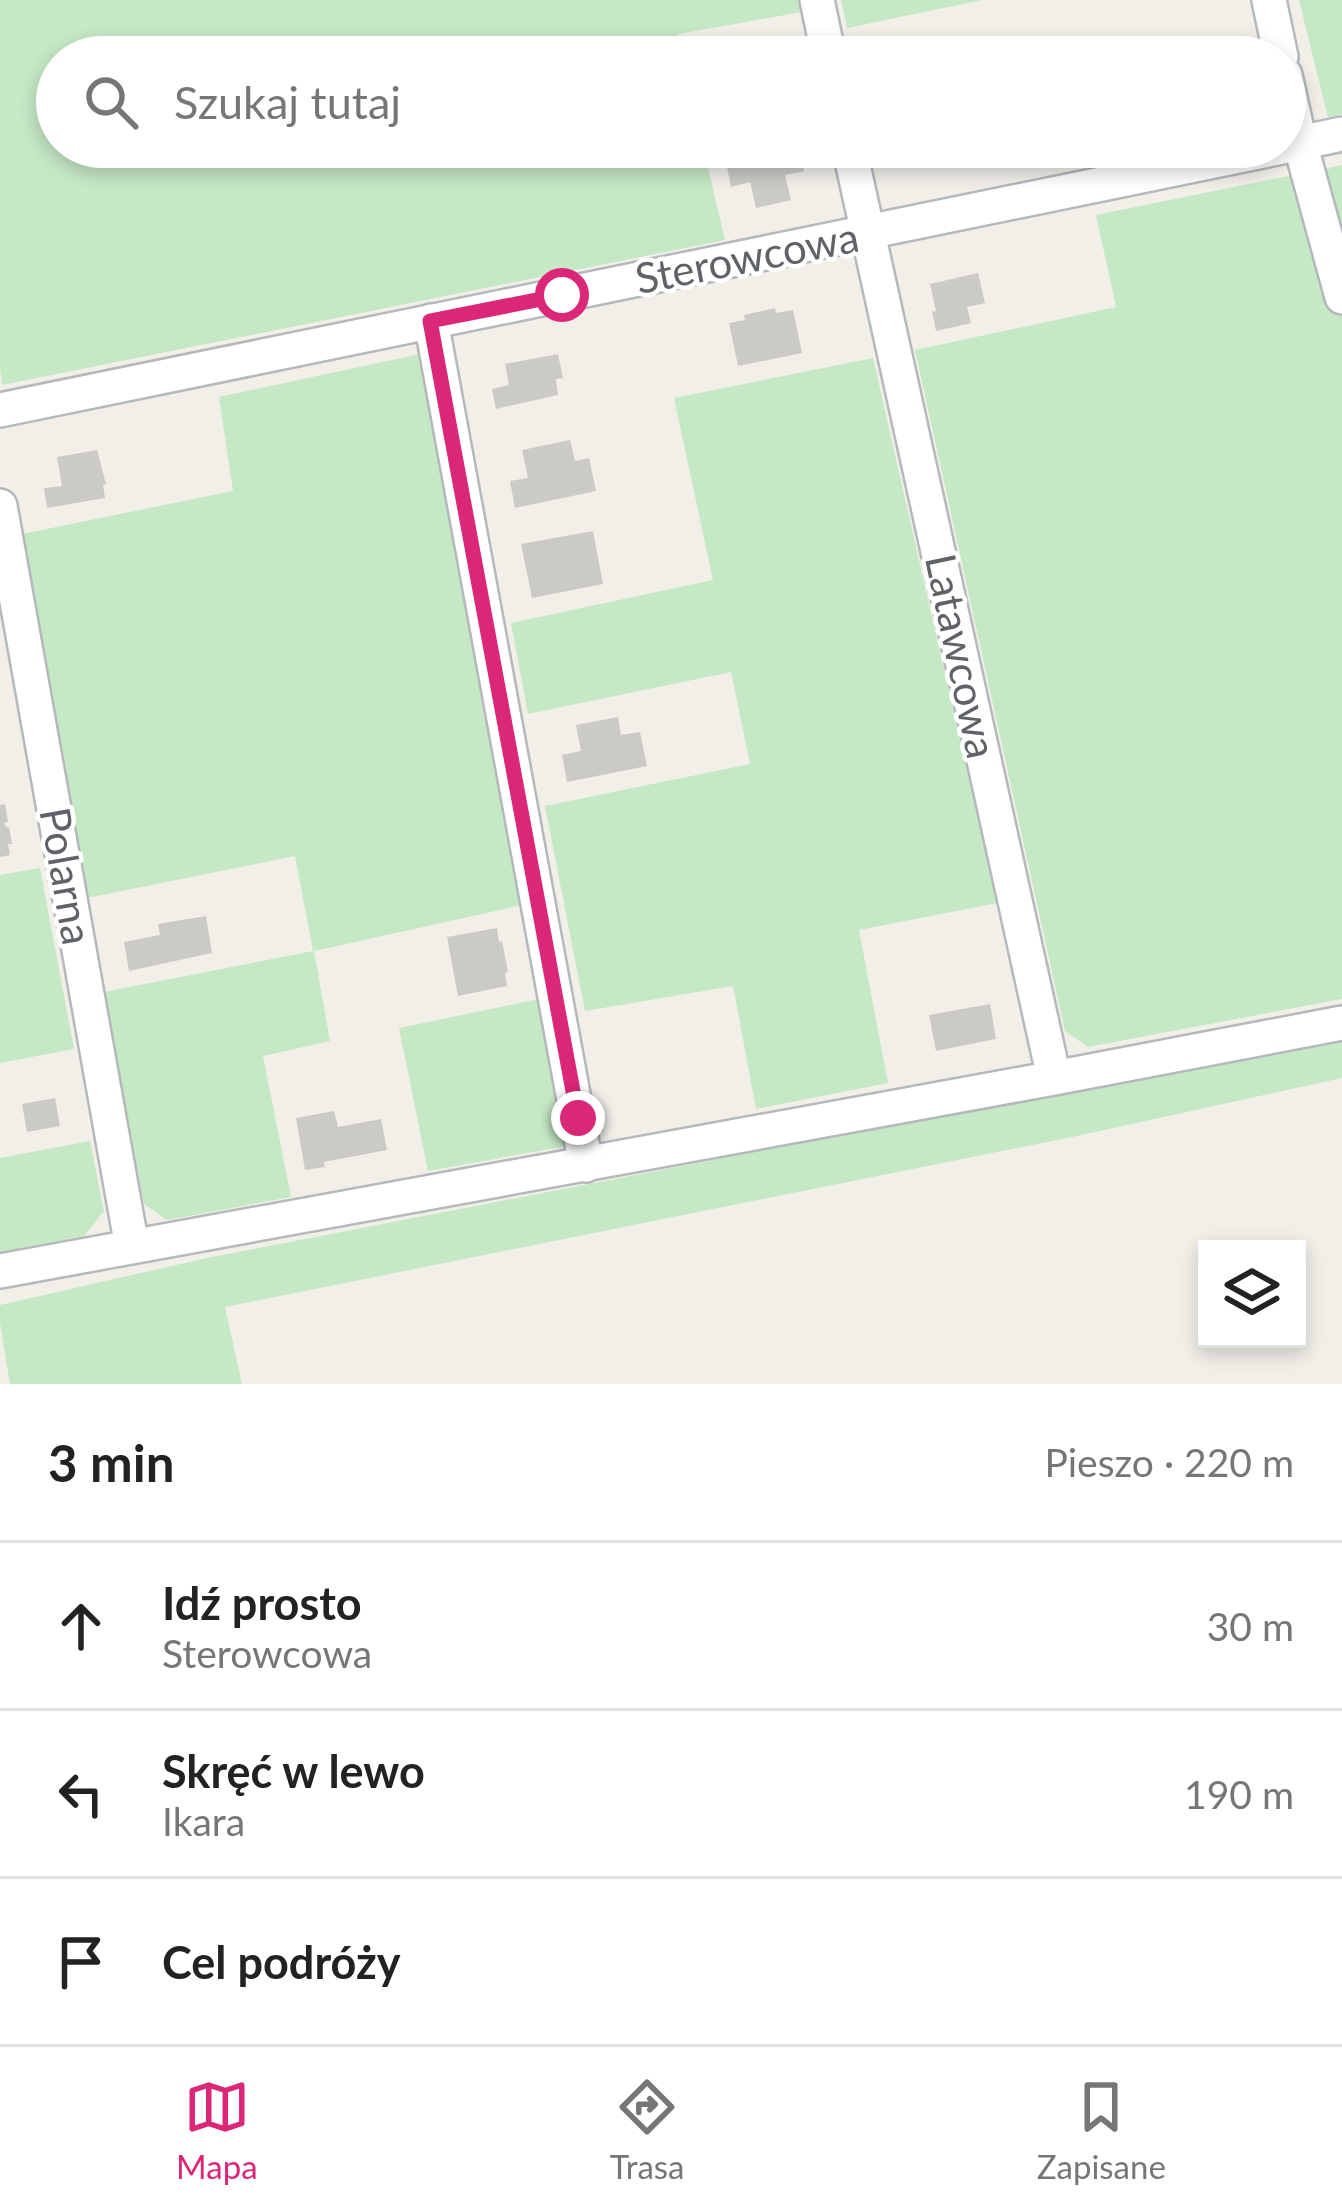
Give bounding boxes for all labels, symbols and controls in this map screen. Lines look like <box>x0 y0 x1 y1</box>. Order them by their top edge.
search box <box>36 36 1306 168</box>
icon: search <box>78 69 144 135</box>
text: Szukaj tutaj <box>174 75 401 129</box>
street label: Sterowcowa <box>631 211 863 303</box>
route start <box>535 268 589 322</box>
street label: Latawcowa <box>916 549 1008 762</box>
street label: Polarna <box>30 803 104 948</box>
route end <box>551 1091 605 1145</box>
map controls <box>1198 1240 1306 1348</box>
button: layers <box>1198 1240 1306 1348</box>
text: 3 min <box>48 1432 174 1493</box>
text: Pieszo · 220 m <box>1044 1439 1294 1485</box>
text: Idź prosto <box>162 1576 362 1630</box>
icon: ahead <box>48 1593 114 1659</box>
text: 30 m <box>1207 1603 1294 1649</box>
text: Sterowcowa <box>162 1630 372 1676</box>
text: Skręć w lewo <box>162 1744 425 1798</box>
icon: left <box>48 1761 114 1827</box>
text: 190 m <box>1184 1771 1294 1817</box>
text: Ikara <box>162 1798 245 1844</box>
icon: arrive <box>48 1929 114 1995</box>
text: Cel podróży <box>162 1935 400 1989</box>
tab: Mapa <box>176 2074 258 2186</box>
tab: Trasa <box>610 2074 685 2186</box>
tab: Zapisane <box>1037 2074 1166 2186</box>

